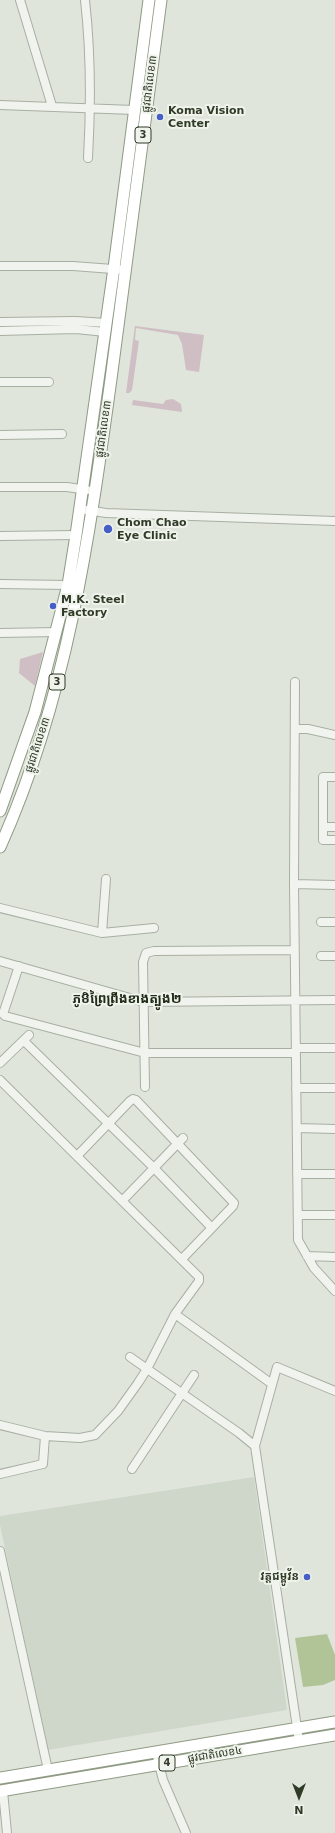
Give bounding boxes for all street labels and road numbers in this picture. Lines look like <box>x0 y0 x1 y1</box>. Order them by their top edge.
street label: ផ្លូវជាតិលេខ៣ <box>140 55 160 113</box>
road number: 3 <box>135 127 151 143</box>
street label: ផ្លូវជាតិលេខ៣ <box>93 400 115 458</box>
road number: 3 <box>49 674 65 690</box>
street label: ផ្លូវជាតិលេខ៣ <box>23 716 53 774</box>
street label: ផ្លូវជាតិលេខ៤ <box>187 1744 243 1766</box>
road number: 4 <box>159 1755 175 1771</box>

